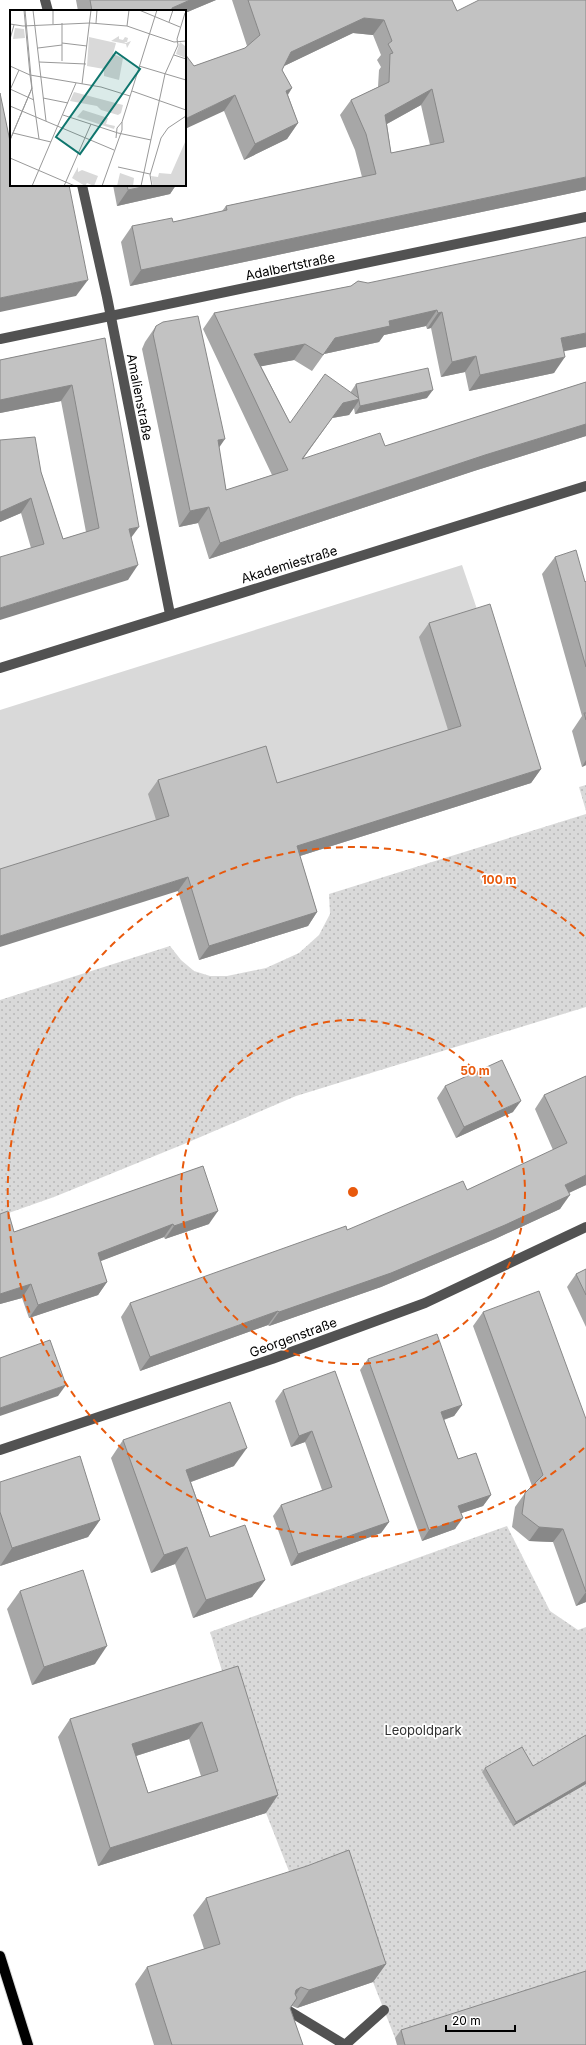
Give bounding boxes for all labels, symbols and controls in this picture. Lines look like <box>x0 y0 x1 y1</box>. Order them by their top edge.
inset map <box>10 10 186 186</box>
street label: Adalbertstraße <box>244 249 336 283</box>
street label: Amalienstraße <box>124 352 156 442</box>
street label: Akademiestraße <box>239 542 339 586</box>
text: 100 m <box>481 872 517 887</box>
text: 50 m <box>460 1063 490 1078</box>
centre of rings <box>346 1185 360 1199</box>
street label: Georgenstraße <box>247 1314 339 1360</box>
park label: Leopoldpark <box>384 1722 462 1738</box>
scale bar <box>446 2007 515 2033</box>
text: 20 m <box>452 2013 481 2028</box>

